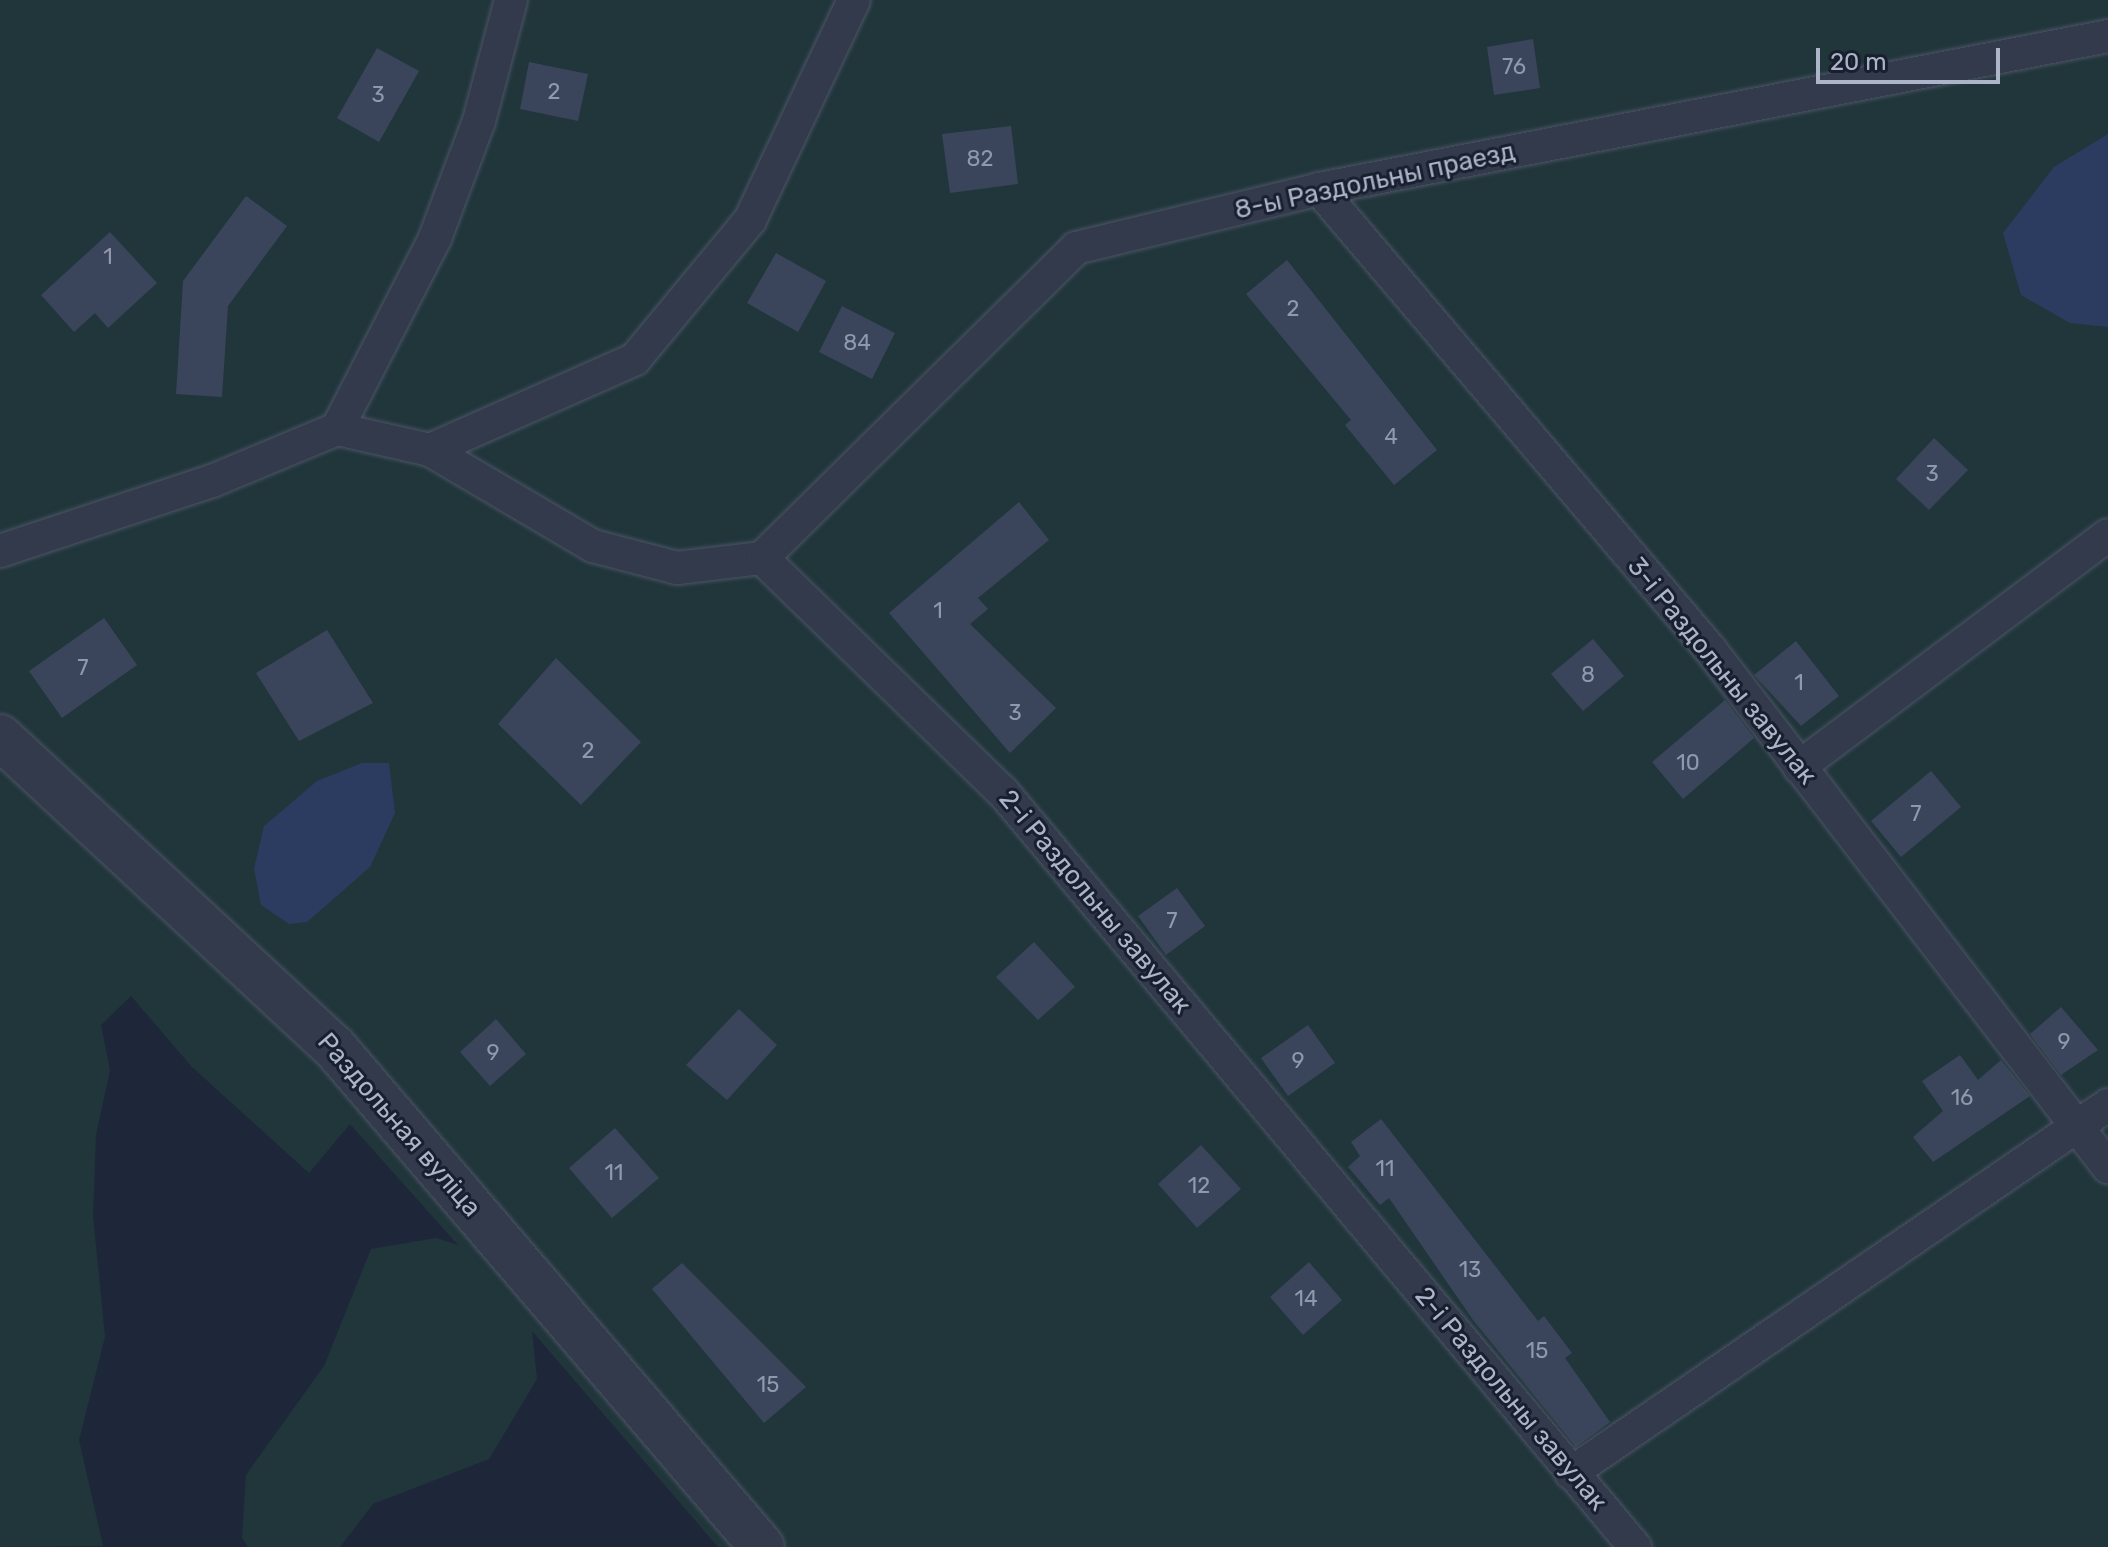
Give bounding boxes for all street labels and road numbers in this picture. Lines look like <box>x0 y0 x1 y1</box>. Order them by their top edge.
street label: 8-ы Раздольны праезд <box>1232 136 1518 226</box>
street label: 3-і Раздольны завулак <box>1621 551 1823 791</box>
street label: 2-і Раздольны завулак <box>992 784 1198 1020</box>
street label: Раздольная вуліца <box>311 1027 487 1223</box>
street label: 2-і Раздольны завулак <box>1408 1281 1614 1517</box>

